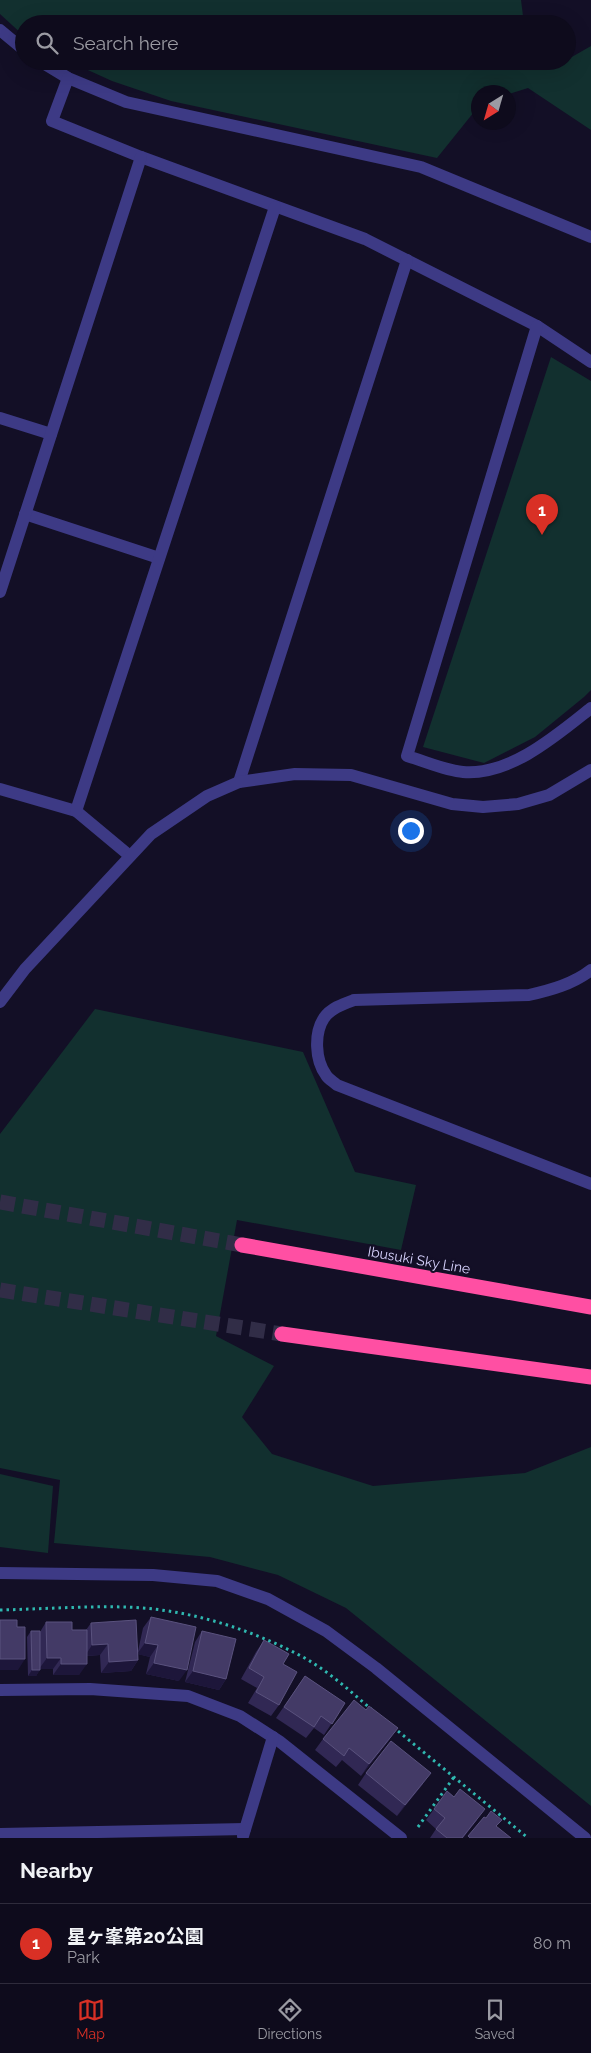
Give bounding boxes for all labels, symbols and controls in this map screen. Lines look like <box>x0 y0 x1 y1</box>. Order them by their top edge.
search box <box>15 15 576 70</box>
icon: search <box>33 29 61 57</box>
text: Search here <box>73 32 179 54</box>
north arrow <box>471 85 516 130</box>
pin: 1 <box>526 494 558 535</box>
your location <box>398 818 424 844</box>
street label: Ibusuki Sky Line <box>366 1243 472 1277</box>
text: Nearby <box>20 1858 93 1883</box>
text: 星ヶ峯第20公園 <box>67 1925 203 1947</box>
text: 1 <box>32 1934 40 1953</box>
text: 80 m <box>533 1934 571 1953</box>
text: Park <box>67 1948 100 1967</box>
tab: Map <box>76 1996 105 2042</box>
tab: Directions <box>257 1996 322 2042</box>
tab: Saved <box>475 1996 515 2042</box>

